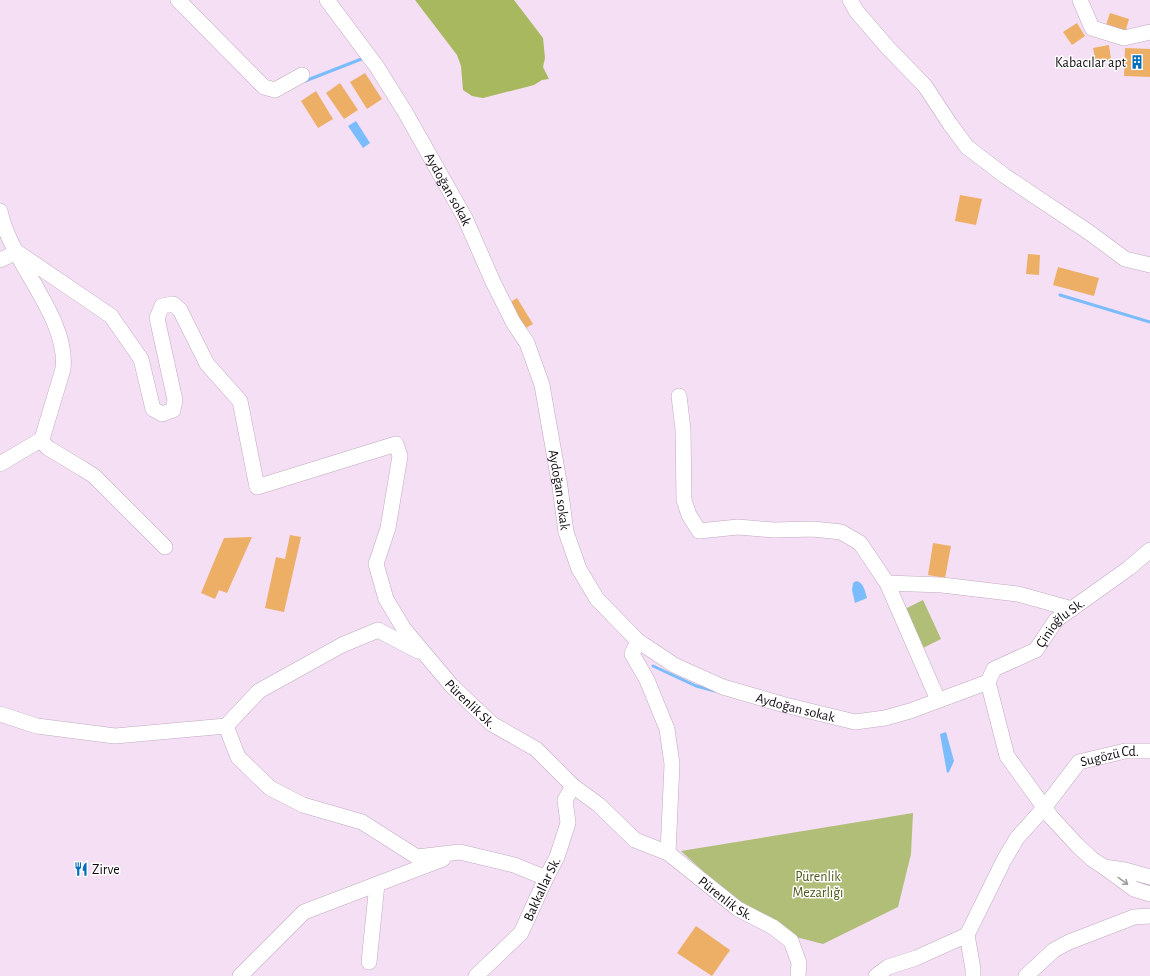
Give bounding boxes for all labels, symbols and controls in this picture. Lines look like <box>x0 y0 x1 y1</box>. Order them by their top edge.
building icon: Kabacılar apt <box>1129 54 1145 70</box>
place label: Kabacılar apt <box>1055 56 1127 70</box>
street label: Aydoğan sokak <box>422 151 474 228</box>
street label: Aydoğan sokak <box>546 448 572 532</box>
street label: Çinioğlu Sk. <box>1034 596 1087 650</box>
street label: Pürenlik Sk. <box>442 677 497 732</box>
street label: Aydoğan sokak <box>754 691 837 725</box>
street label: Sugözü Cd. <box>1079 745 1139 769</box>
street label: Bakkallar Sk. <box>521 855 564 923</box>
restaurant icon: Zirve <box>73 861 89 877</box>
place label: Zirve <box>92 863 120 877</box>
park label: Pürenlik Mezarlığı <box>793 870 843 900</box>
street label: Pürenlik Sk. <box>695 874 755 923</box>
one-way arrow <box>1118 877 1129 885</box>

